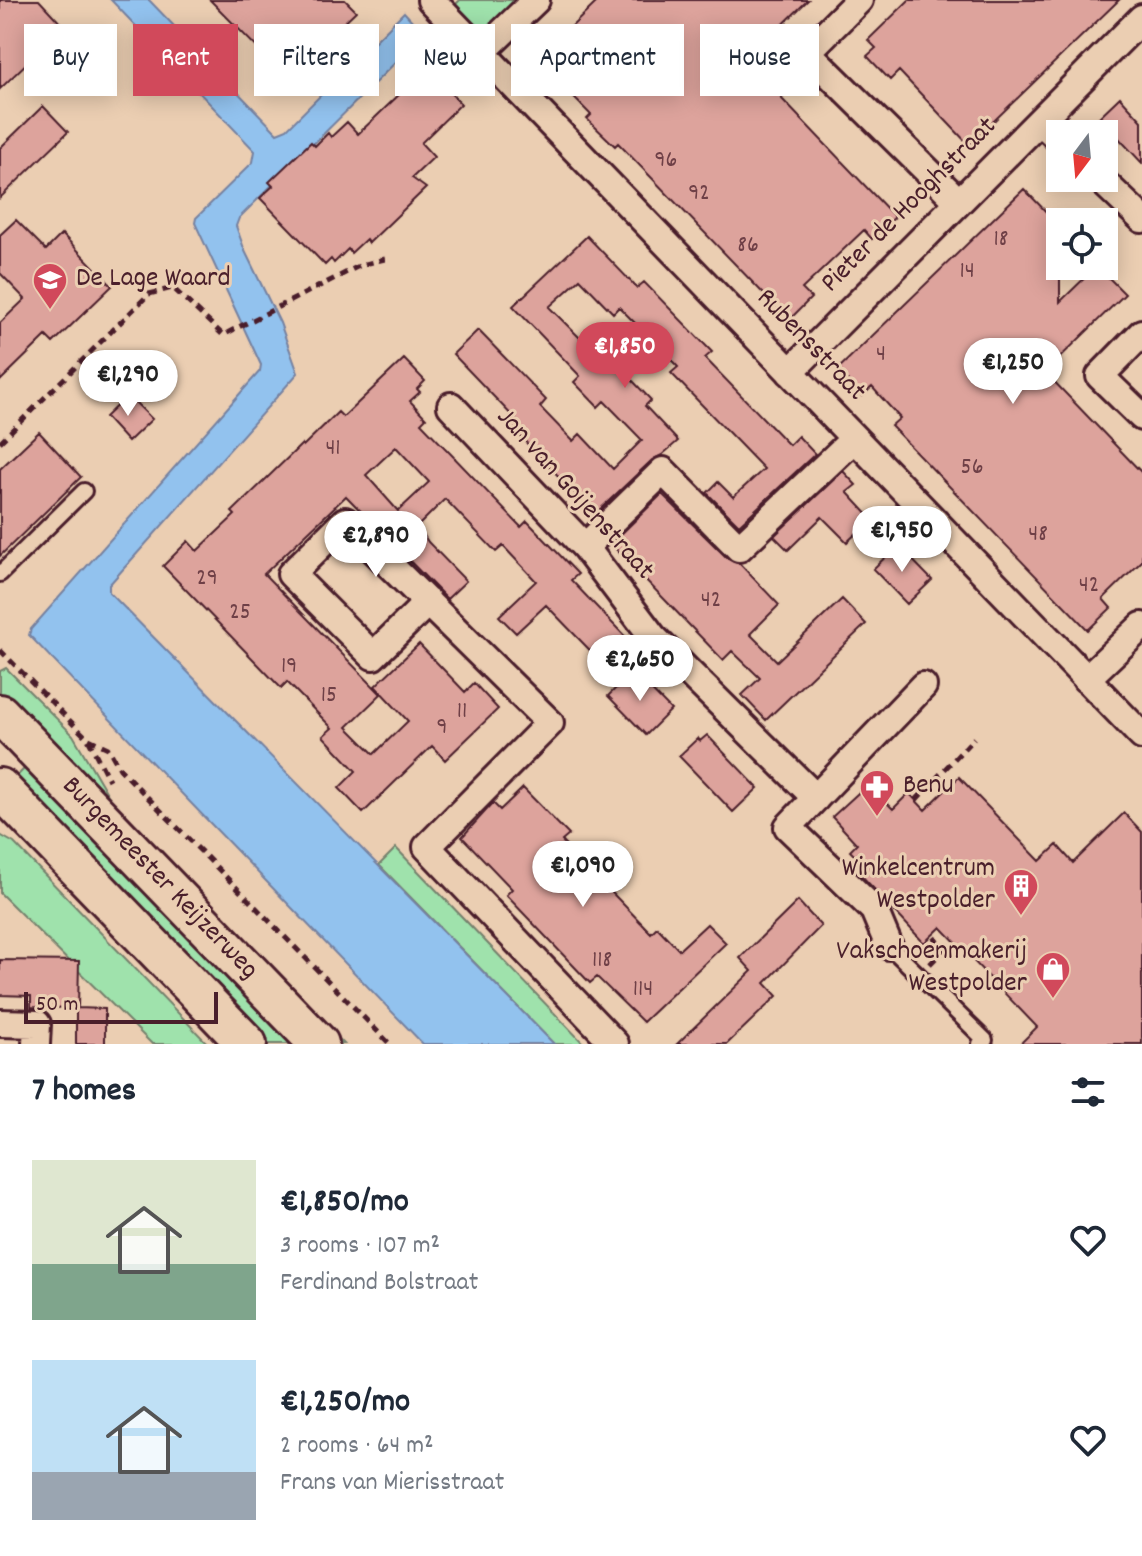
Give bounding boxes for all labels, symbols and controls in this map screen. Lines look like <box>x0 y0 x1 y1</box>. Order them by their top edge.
chip: Buy <box>24 24 117 96</box>
chip: Rent <box>133 24 238 96</box>
chip: Filters <box>254 24 379 96</box>
chip: New <box>395 24 495 96</box>
chip: Apartment <box>511 24 684 96</box>
chip: House <box>700 24 819 96</box>
street label: Pieter de Hooghstraat <box>813 109 1007 303</box>
north arrow <box>1046 120 1118 192</box>
map controls <box>1046 120 1118 280</box>
house number: 96 <box>655 144 677 178</box>
house number: 92 <box>688 177 710 211</box>
button: locate <box>1046 208 1118 280</box>
house number: 18 <box>994 223 1008 257</box>
house number: 86 <box>737 229 759 263</box>
house number: 14 <box>959 255 975 289</box>
place label: De Lage Waard <box>76 260 231 300</box>
school or university icon: De Lage Waard <box>31 261 69 311</box>
street label: Rubensstraat <box>746 280 874 412</box>
pin: €1,850 <box>560 322 690 390</box>
text: €1,850 <box>594 329 656 366</box>
house number: 4 <box>876 338 886 372</box>
pin: €1,250 <box>948 338 1078 406</box>
text: €1,250 <box>982 345 1044 382</box>
pin: €1,290 <box>63 350 193 418</box>
text: €1,290 <box>97 357 159 394</box>
street label: Jan van Goijenstraat <box>485 400 663 590</box>
house number: 41 <box>325 432 341 466</box>
house number: 56 <box>961 451 983 485</box>
pin: €1,950 <box>837 506 967 574</box>
pin: €2,890 <box>311 511 441 579</box>
text: €1,950 <box>870 513 934 550</box>
text: €2,890 <box>342 518 410 555</box>
house number: 48 <box>1028 518 1048 552</box>
house number: 29 <box>196 562 218 596</box>
house number: 42 <box>1079 569 1099 603</box>
house number: 42 <box>701 584 721 618</box>
house number: 25 <box>229 596 251 630</box>
pin: €2,650 <box>575 635 705 703</box>
text: €2,650 <box>605 642 675 679</box>
house number: 19 <box>281 650 297 684</box>
house number: 15 <box>321 679 337 713</box>
house number: 11 <box>457 695 467 729</box>
house number: 9 <box>437 711 448 745</box>
place label: Benu <box>903 767 954 807</box>
street label: Burgemeester Keijzerweg <box>51 768 267 990</box>
pharmacy icon: Benu <box>858 768 896 818</box>
pin: €1,090 <box>518 841 648 909</box>
text: €1,090 <box>550 848 616 885</box>
place label: Winkelcentrum Westpolder <box>842 850 996 922</box>
building icon: Winkelcentrum Westpolder <box>1002 867 1040 917</box>
place label: Vakschoenmakerij Westpolder <box>836 933 1028 1005</box>
house number: 118 <box>592 944 612 978</box>
shop icon: Vakschoenmakerij Westpolder <box>1034 950 1072 1000</box>
house number: 114 <box>633 973 653 1007</box>
scale bar <box>24 988 218 1024</box>
text: 50 m <box>36 990 78 1021</box>
text: 7 homes <box>32 1068 136 1117</box>
icon: filters <box>1066 1070 1110 1114</box>
text: €1,850/mo <box>280 1179 409 1228</box>
icon: home <box>96 1192 192 1288</box>
icon: heart <box>1066 1218 1110 1262</box>
text: 3 rooms · 107 m² <box>280 1228 440 1265</box>
text: Ferdinand Bolstraat <box>280 1265 478 1302</box>
text: €1,250/mo <box>280 1379 410 1428</box>
icon: home <box>96 1392 192 1488</box>
icon: heart <box>1066 1418 1110 1462</box>
text: 2 rooms · 64 m² <box>280 1428 434 1465</box>
text: Frans van Mierisstraat <box>280 1465 504 1502</box>

